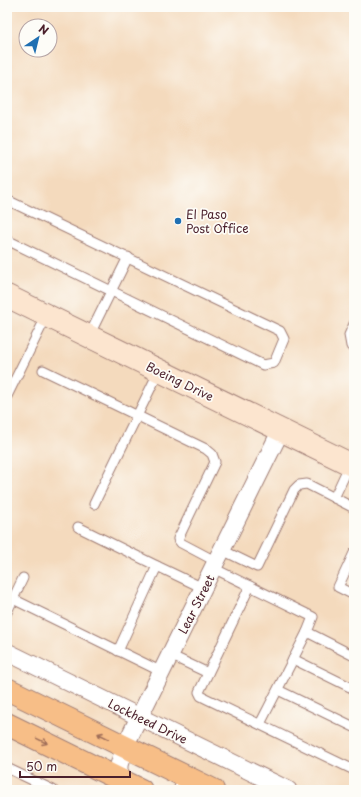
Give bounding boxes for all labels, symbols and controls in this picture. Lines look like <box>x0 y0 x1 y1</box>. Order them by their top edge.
north arrow <box>18 18 58 58</box>
text: N <box>36 20 53 39</box>
place label: El Paso Post Office <box>186 205 249 237</box>
marker: El Paso Post Office <box>173 216 183 226</box>
street label: Boeing Drive <box>143 357 217 405</box>
street label: Lear Street <box>173 571 219 637</box>
street label: Lockheed Drive <box>105 694 191 748</box>
one-way arrow <box>97 732 109 739</box>
one-way arrow <box>36 738 48 745</box>
scale bar <box>20 753 130 779</box>
text: 50 m <box>26 757 57 775</box>

